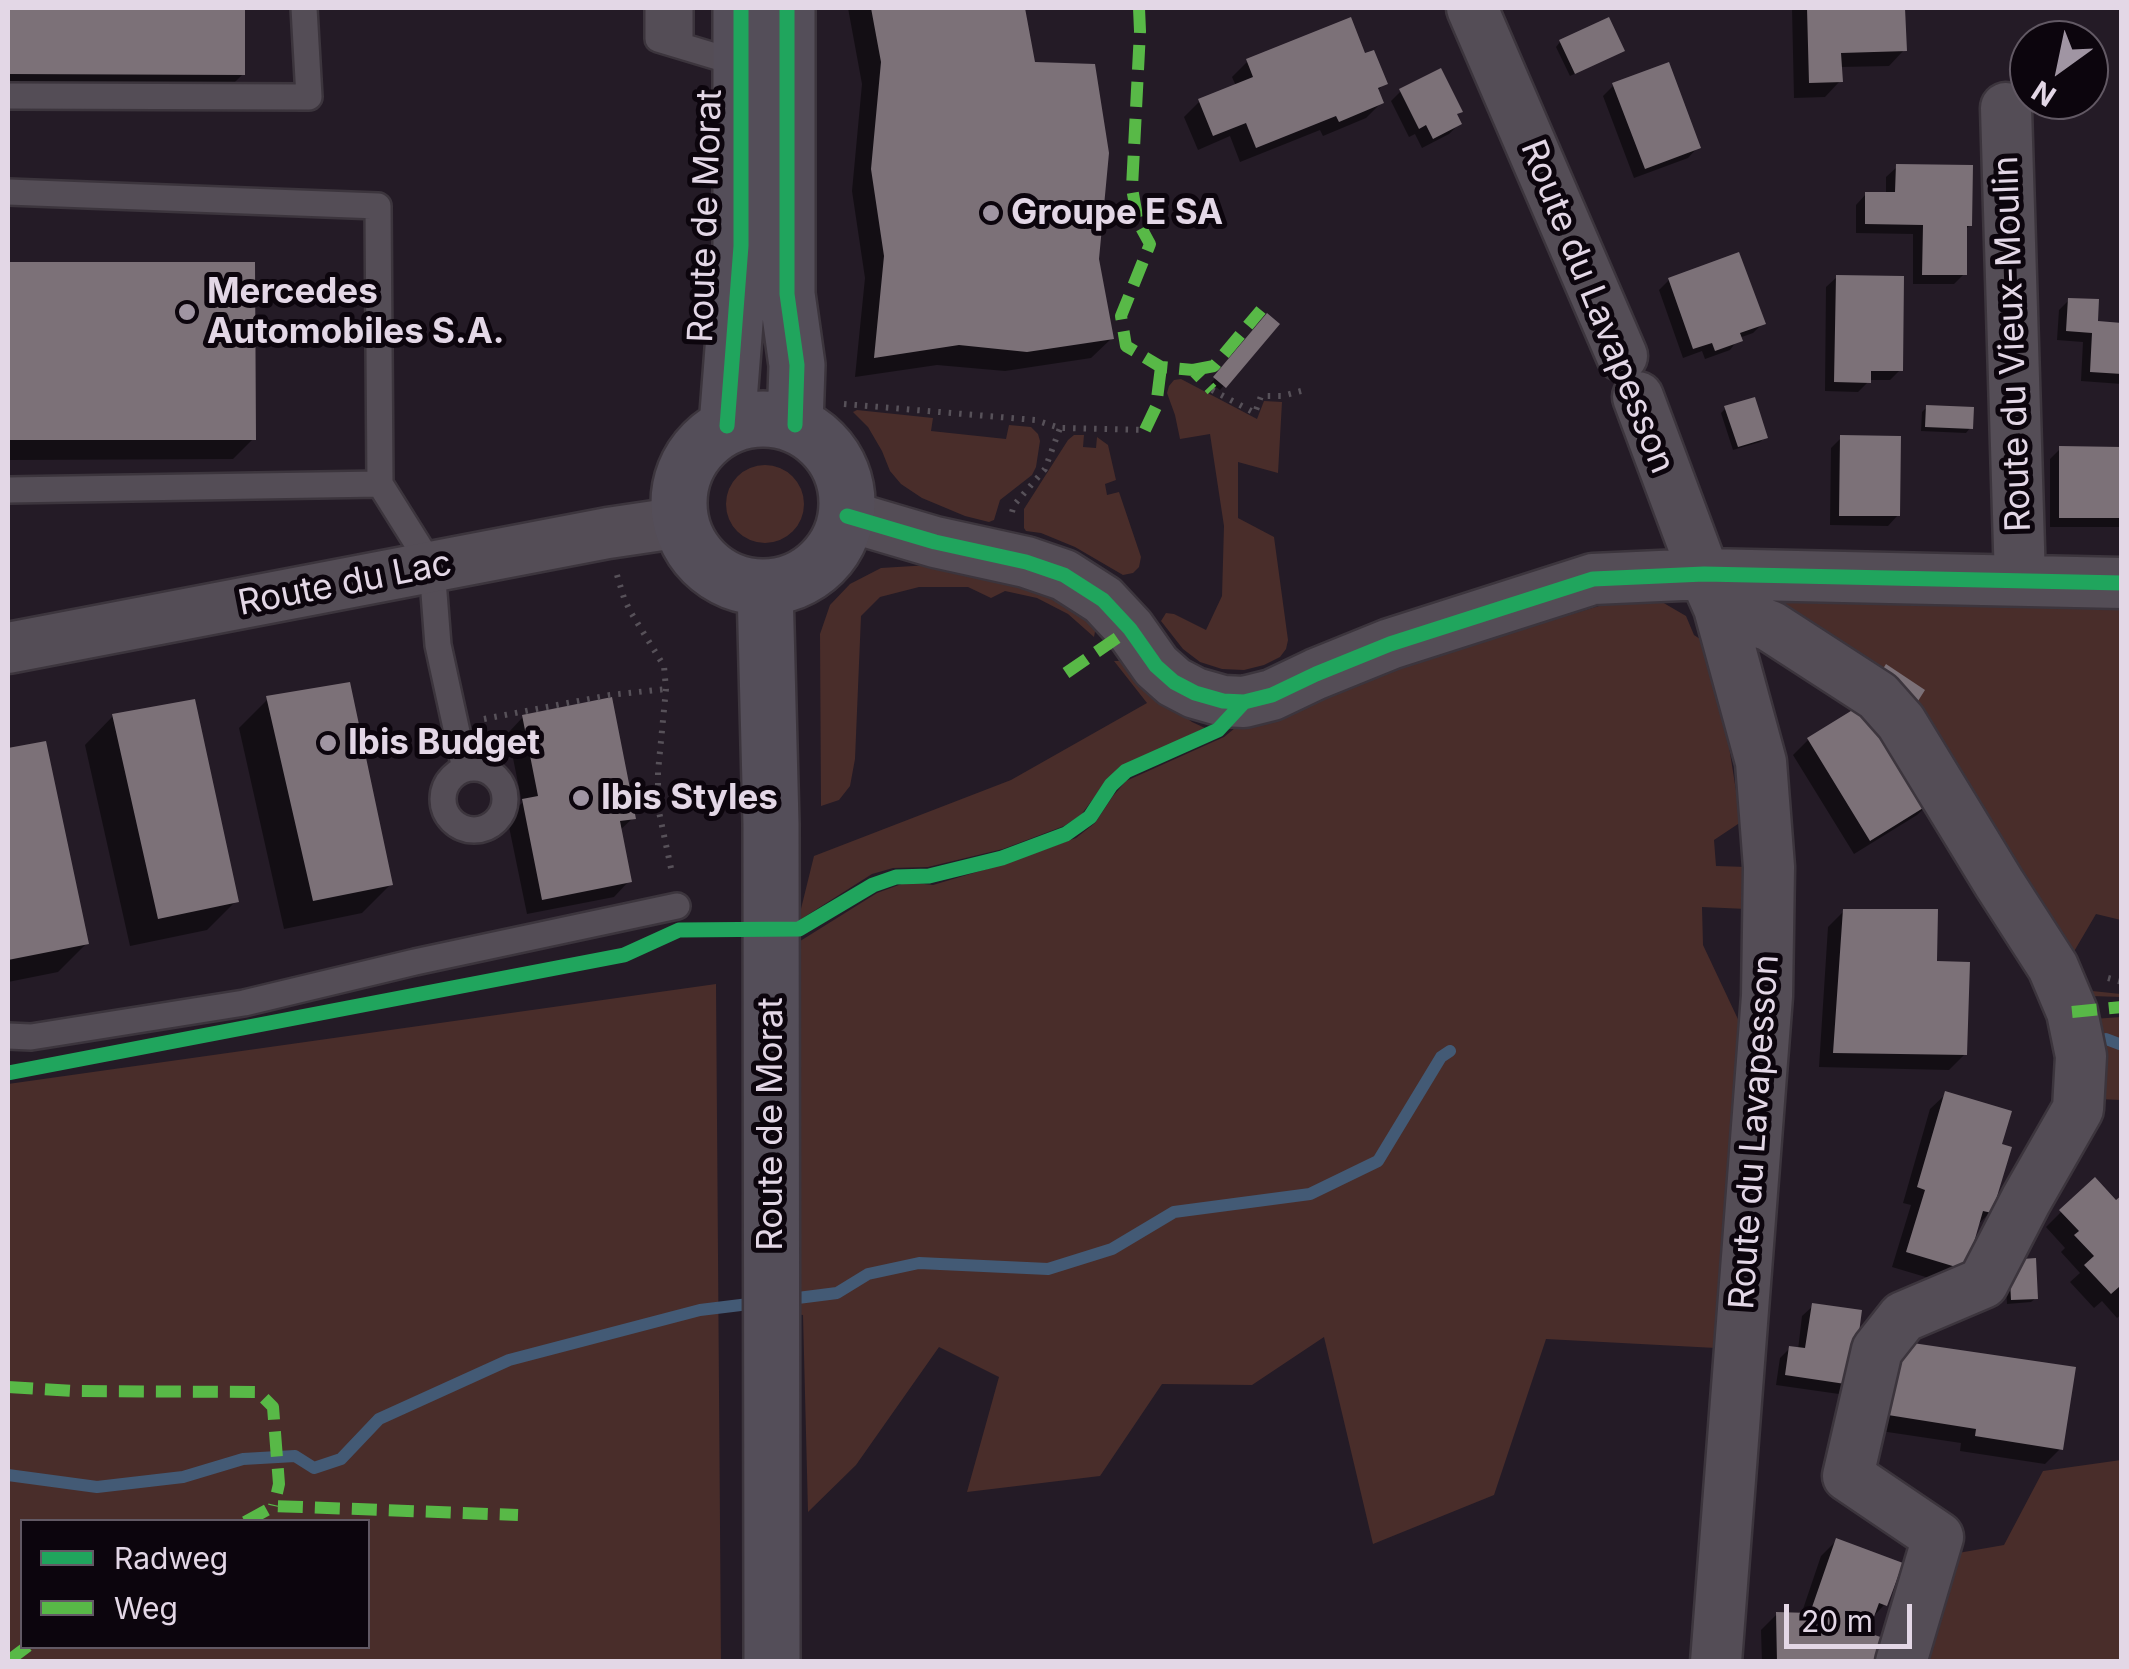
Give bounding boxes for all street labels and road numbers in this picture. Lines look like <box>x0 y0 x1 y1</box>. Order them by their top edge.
street label: Route de Morat <box>681 89 731 343</box>
street label: Route du Lavapesson <box>1511 134 1683 480</box>
street label: Route du Vieux-Moulin <box>1985 155 2041 533</box>
street label: Route du Lac <box>235 543 455 625</box>
street label: Route du Lavapesson <box>1722 953 1788 1311</box>
street label: Route de Morat <box>750 997 792 1251</box>

